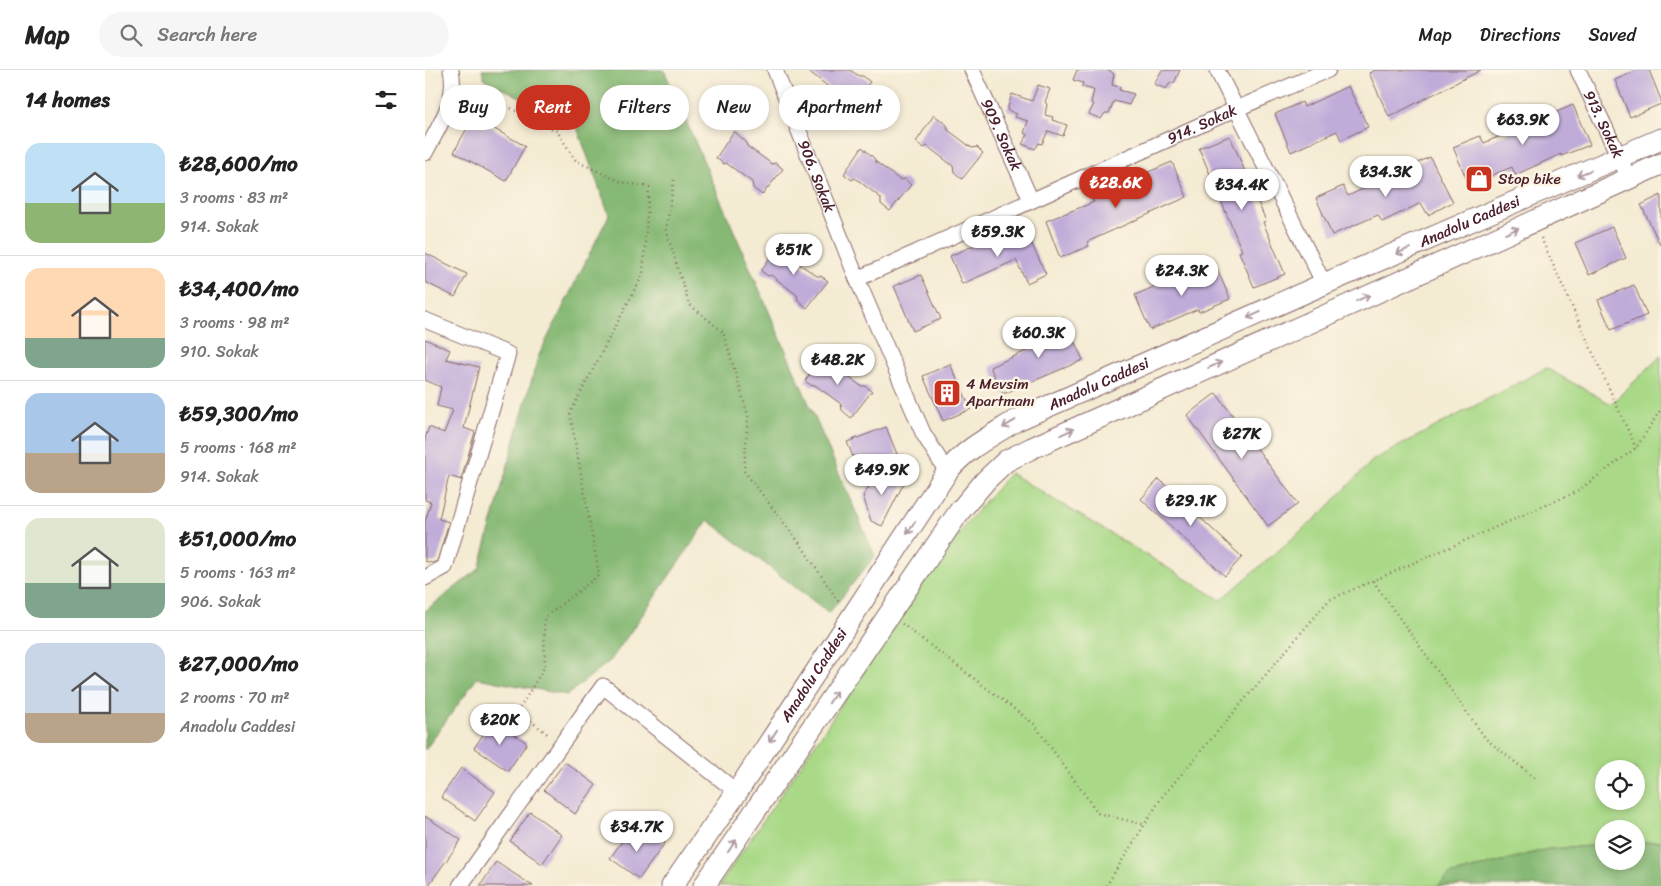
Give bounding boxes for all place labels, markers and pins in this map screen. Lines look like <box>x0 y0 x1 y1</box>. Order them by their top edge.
pin: ₺63.9K <box>1482 104 1564 146</box>
pin: ₺34.3K <box>1345 156 1427 198</box>
shop icon: Stop bike <box>1464 164 1494 194</box>
pin: ₺28.6K <box>1075 166 1157 209</box>
place label: Stop bike <box>1498 166 1561 192</box>
pin: ₺34.4K <box>1201 168 1283 211</box>
pin: ₺59.3K <box>957 216 1039 258</box>
pin: ₺51K <box>764 234 824 276</box>
pin: ₺24.3K <box>1141 254 1223 297</box>
pin: ₺60.3K <box>998 316 1080 359</box>
pin: ₺48.2K <box>797 344 879 386</box>
place label: 4 Mevsim Apartmanı <box>965 371 1035 414</box>
building icon: 4 Mevsim Apartmanı <box>932 378 962 408</box>
pin: ₺27K <box>1212 418 1272 460</box>
pin: ₺49.9K <box>841 454 923 496</box>
pin: ₺29.1K <box>1150 484 1232 527</box>
pin: ₺20K <box>470 704 530 746</box>
pin: ₺34.7K <box>596 810 678 853</box>

